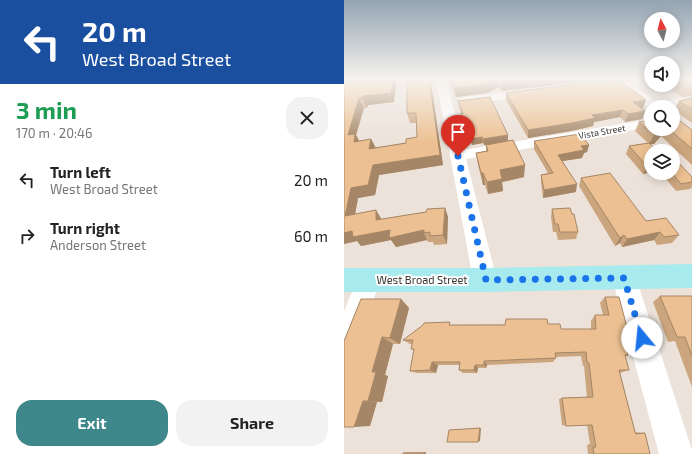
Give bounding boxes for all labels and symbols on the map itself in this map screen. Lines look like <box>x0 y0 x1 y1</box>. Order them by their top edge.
north arrow <box>644 12 680 48</box>
pin <box>441 115 475 156</box>
street label: Vista Street <box>577 122 627 141</box>
street label: West Broad Street <box>376 273 468 286</box>
position arrow <box>621 317 663 359</box>

